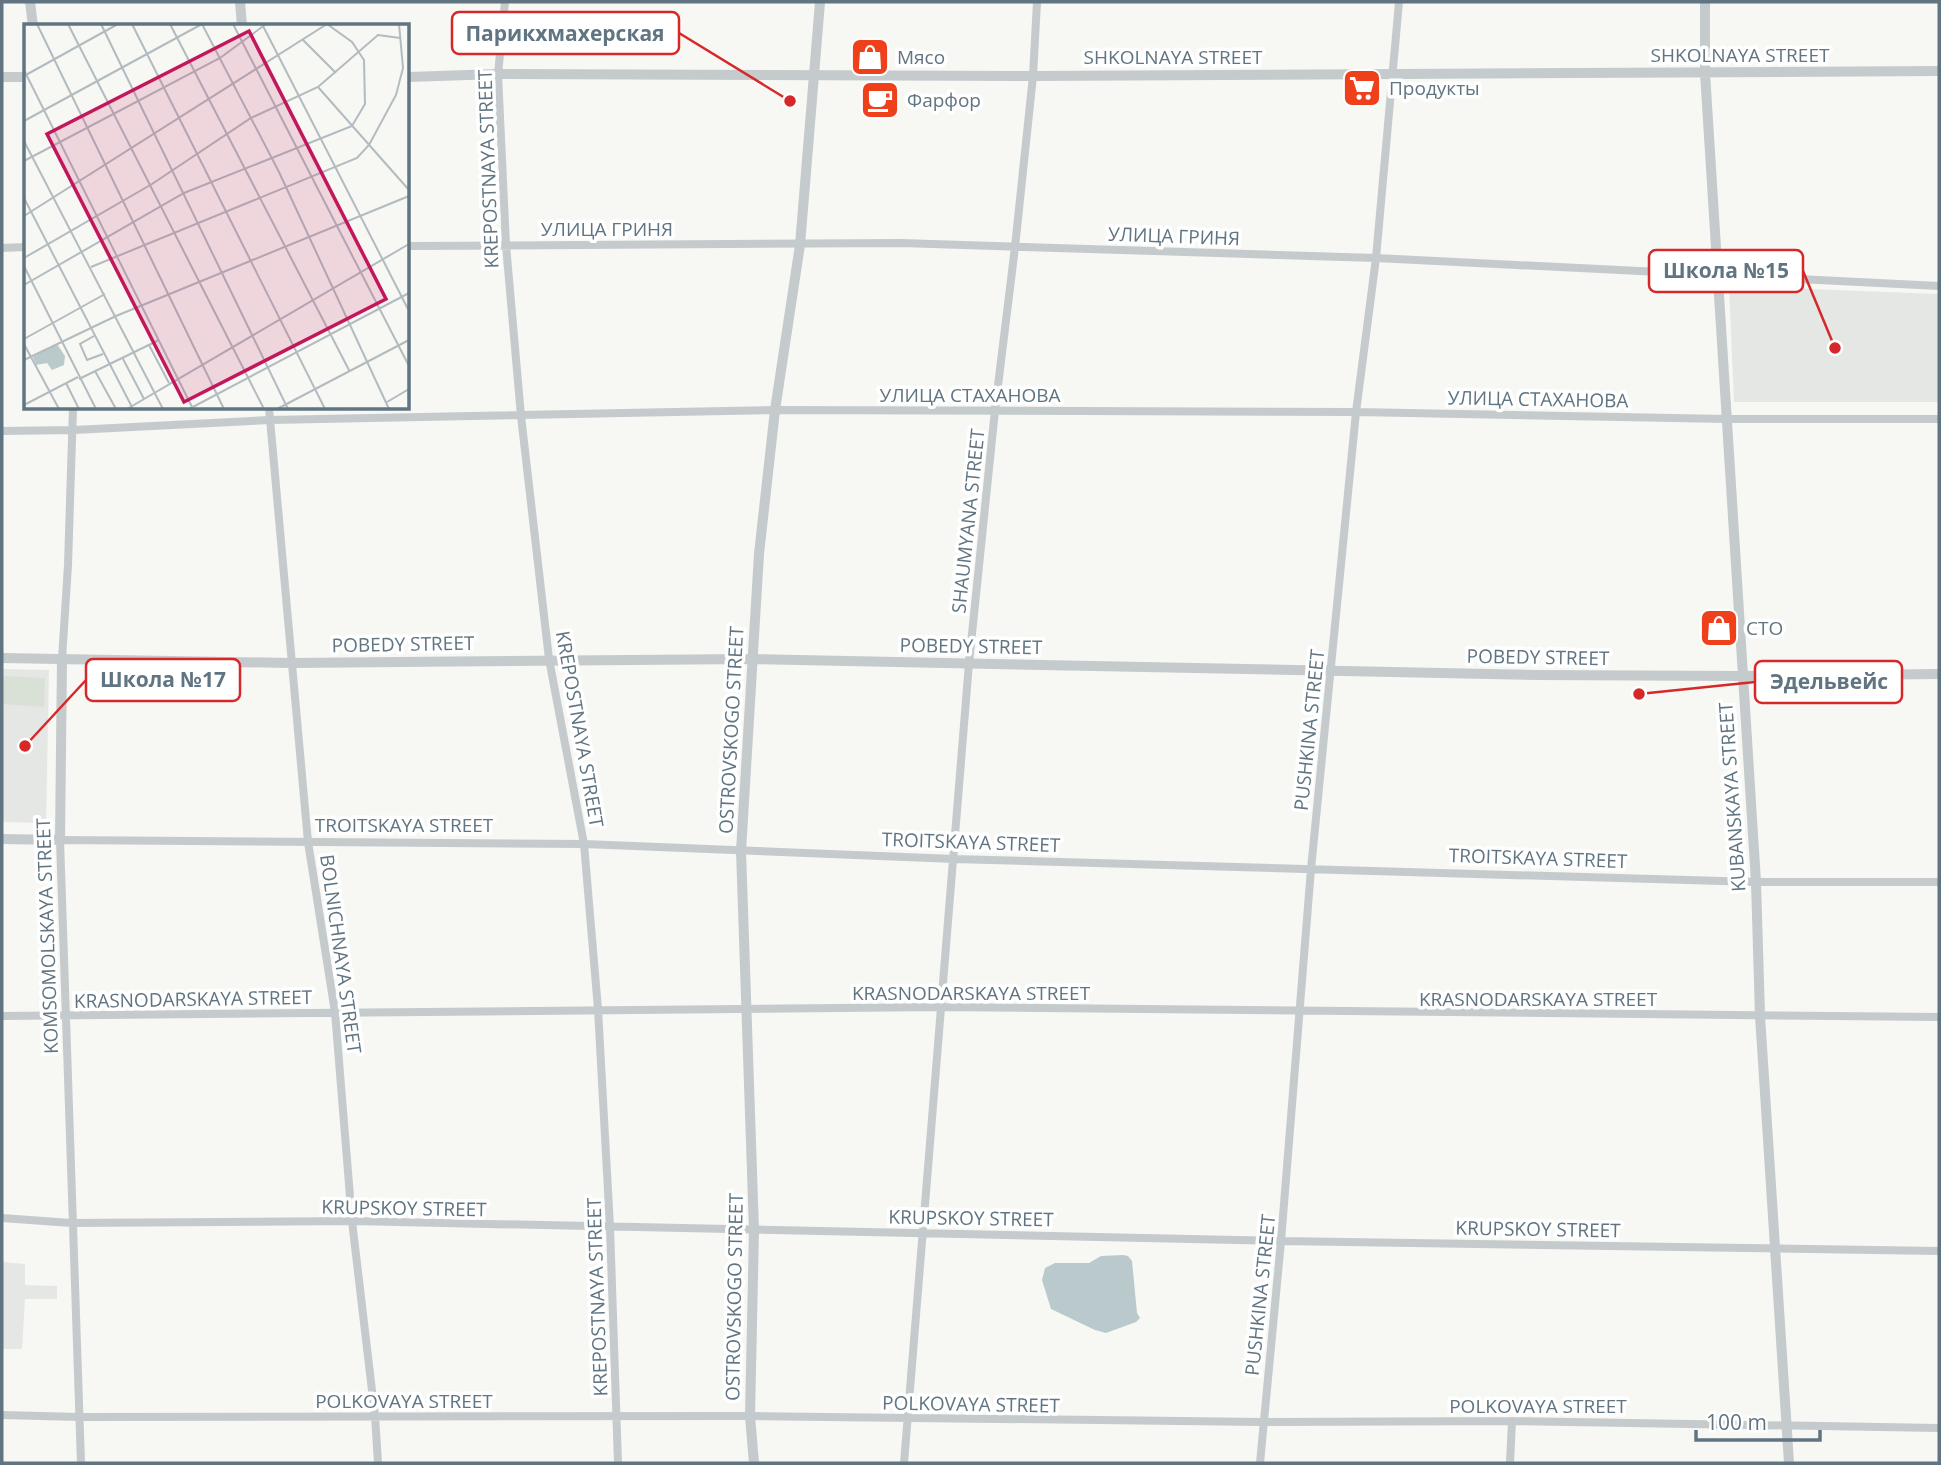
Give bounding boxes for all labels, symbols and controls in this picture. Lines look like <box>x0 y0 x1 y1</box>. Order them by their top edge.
callout: Парикхмахерская <box>452 12 679 54</box>
text: Парикхмахерская <box>465 19 665 47</box>
inset map <box>24 24 410 410</box>
shop icon: Мясо <box>849 36 891 78</box>
street label: SHKOLNAYA STREET <box>1651 42 1830 68</box>
place label: Мясо <box>897 44 945 70</box>
street label: SHKOLNAYA STREET <box>1084 44 1263 70</box>
supermarket icon: Продукты <box>1341 67 1383 109</box>
street label: KREPOSTNAYA STREET <box>472 69 504 269</box>
place label: Продукты <box>1389 75 1480 101</box>
cafe icon: Фарфор <box>859 79 901 121</box>
place label: Фарфор <box>907 87 981 113</box>
street label: УЛИЦА ГРИНЯ <box>541 216 673 242</box>
street label: УЛИЦА ГРИНЯ <box>1107 221 1241 251</box>
callout: Школа №15 <box>1649 250 1803 292</box>
text: Школа №15 <box>1663 256 1789 284</box>
street label: УЛИЦА СТАХАНОВА <box>879 382 1061 408</box>
street label: УЛИЦА СТАХАНОВА <box>1447 384 1629 414</box>
street label: SHAUMYANA STREET <box>945 427 991 615</box>
shop icon: СТО <box>1698 607 1740 649</box>
place label: СТО <box>1746 615 1783 641</box>
street label: OSTROVSKOGO STREET <box>713 625 749 835</box>
street label: KREPOSTNAYA STREET <box>550 629 610 830</box>
street label: POBEDY STREET <box>331 630 475 658</box>
street label: POBEDY STREET <box>899 632 1043 660</box>
street label: POBEDY STREET <box>1466 643 1610 671</box>
street label: PUSHKINA STREET <box>1288 648 1330 812</box>
callout: Школа №17 <box>86 659 240 701</box>
callout: Эдельвейс <box>1755 661 1902 703</box>
text: Школа №17 <box>100 665 226 693</box>
text: Эдельвейс <box>1770 667 1888 695</box>
street label: KUBANSKAYA STREET <box>1712 701 1752 893</box>
street label: TROITSKAYA STREET <box>315 812 494 838</box>
street label: KOMSOMOLSKAYA STREET <box>30 817 64 1055</box>
street label: TROITSKAYA STREET <box>881 826 1061 858</box>
street label: TROITSKAYA STREET <box>1448 842 1628 874</box>
street label: BOLNICHNAYA STREET <box>314 853 368 1056</box>
street label: KRASNODARSKAYA STREET <box>852 980 1091 1006</box>
street label: KRASNODARSKAYA STREET <box>74 984 313 1014</box>
street label: KRASNODARSKAYA STREET <box>1419 986 1658 1012</box>
street label: OSTROVSKOGO STREET <box>719 1192 749 1401</box>
street label: KRUPSKOY STREET <box>321 1194 487 1222</box>
street label: KREPOSTNAYA STREET <box>581 1197 613 1397</box>
street label: KRUPSKOY STREET <box>888 1204 1054 1232</box>
street label: PUSHKINA STREET <box>1239 1213 1281 1377</box>
street label: KRUPSKOY STREET <box>1455 1215 1621 1243</box>
street label: POLKOVAYA STREET <box>315 1388 493 1414</box>
street label: POLKOVAYA STREET <box>882 1389 1061 1419</box>
street label: POLKOVAYA STREET <box>1449 1393 1627 1419</box>
scale bar <box>1696 1398 1820 1442</box>
text: 100 m <box>1706 1408 1767 1436</box>

